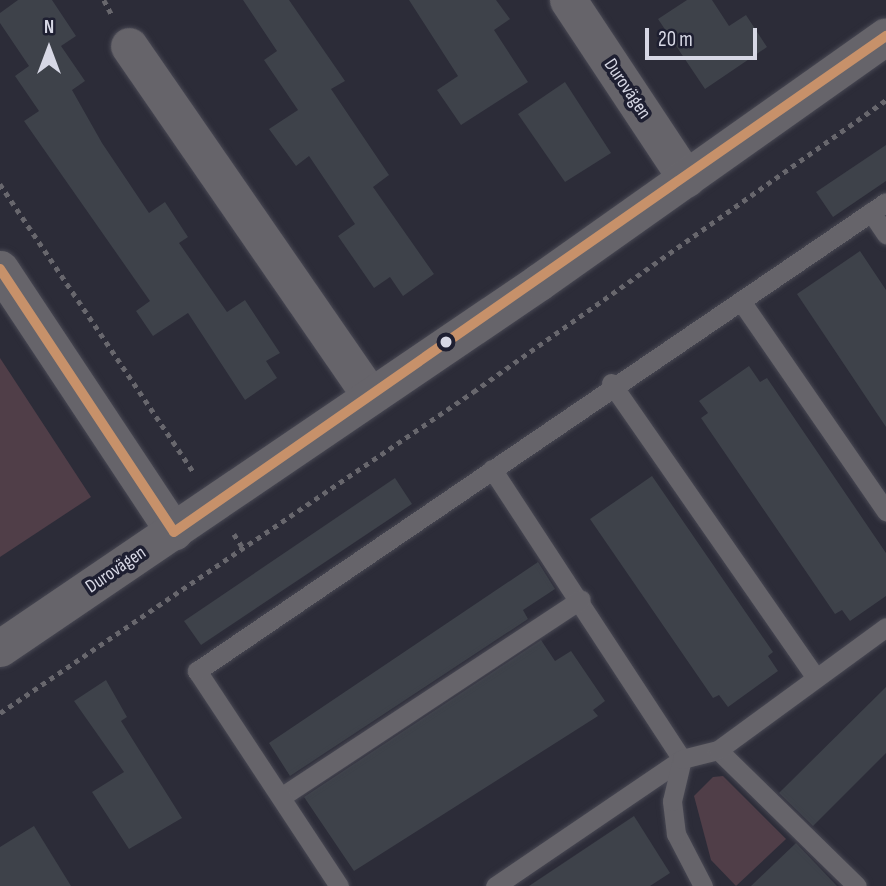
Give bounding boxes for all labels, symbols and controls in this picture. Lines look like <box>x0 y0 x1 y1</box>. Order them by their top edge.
north arrow <box>14 14 84 84</box>
scale bar <box>648 14 760 58</box>
text: N <box>44 16 54 39</box>
text: 20 m <box>658 27 693 52</box>
street label: Durovägen <box>599 55 655 123</box>
unlabelled marker <box>439 335 453 349</box>
street label: Durovägen <box>82 542 150 598</box>

